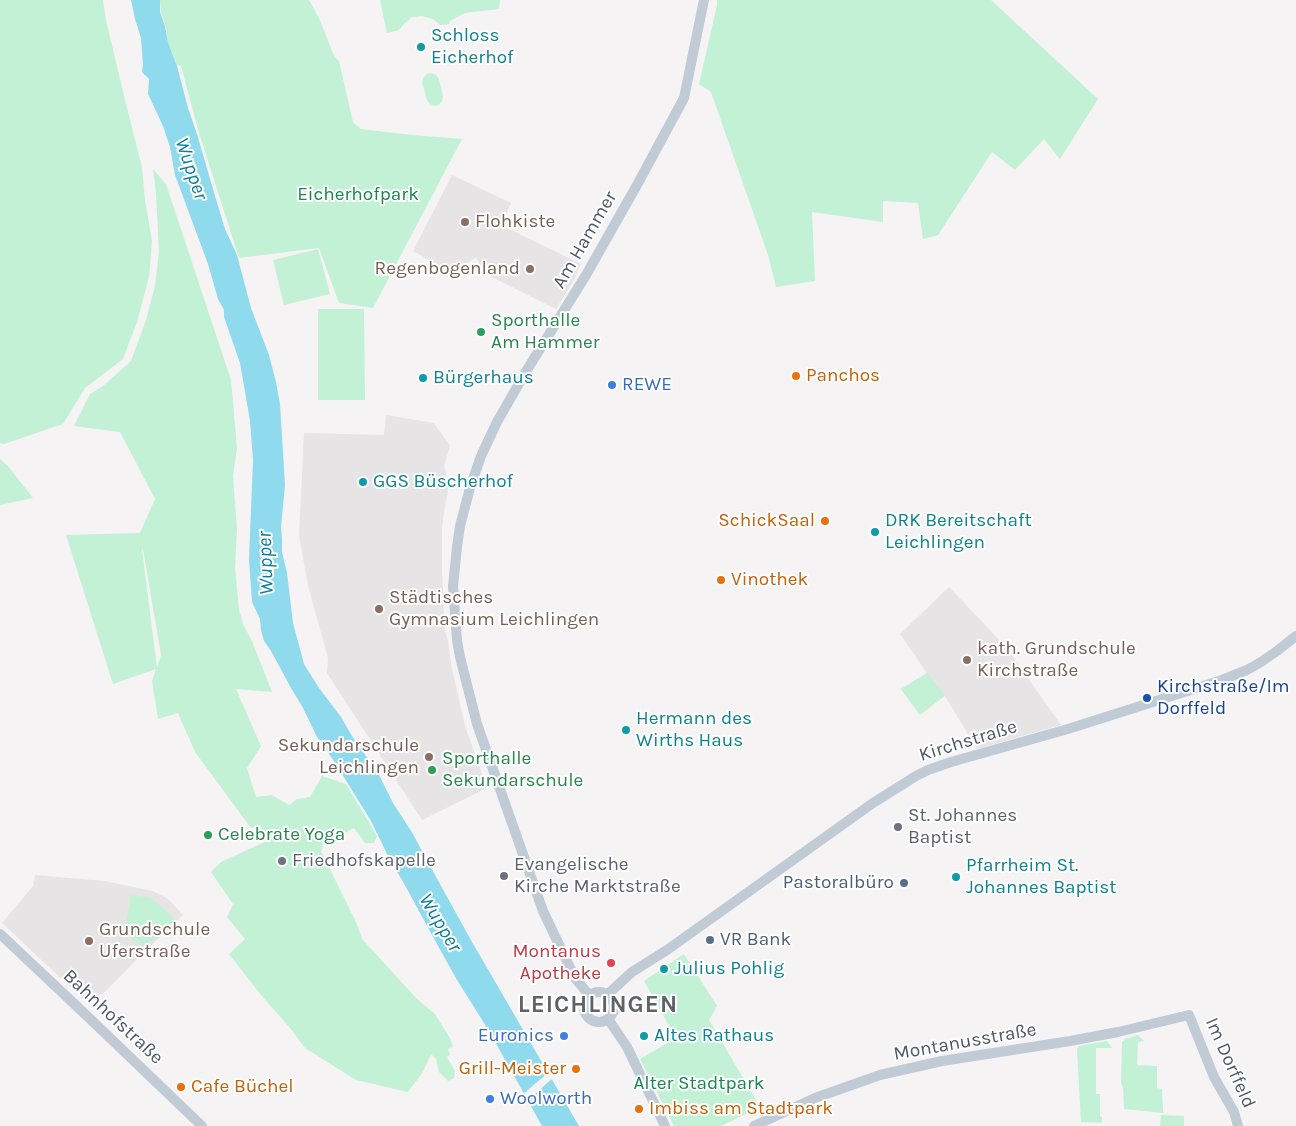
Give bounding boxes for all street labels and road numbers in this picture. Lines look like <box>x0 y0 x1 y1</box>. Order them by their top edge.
street label: Am Hammer <box>548 187 622 293</box>
street label: Kirchstraße <box>916 715 1020 767</box>
street label: Bahnhofstraße <box>58 965 168 1069</box>
street label: Im Dorffeld <box>1200 1014 1260 1112</box>
street label: Montanusstraße <box>892 1018 1038 1066</box>

